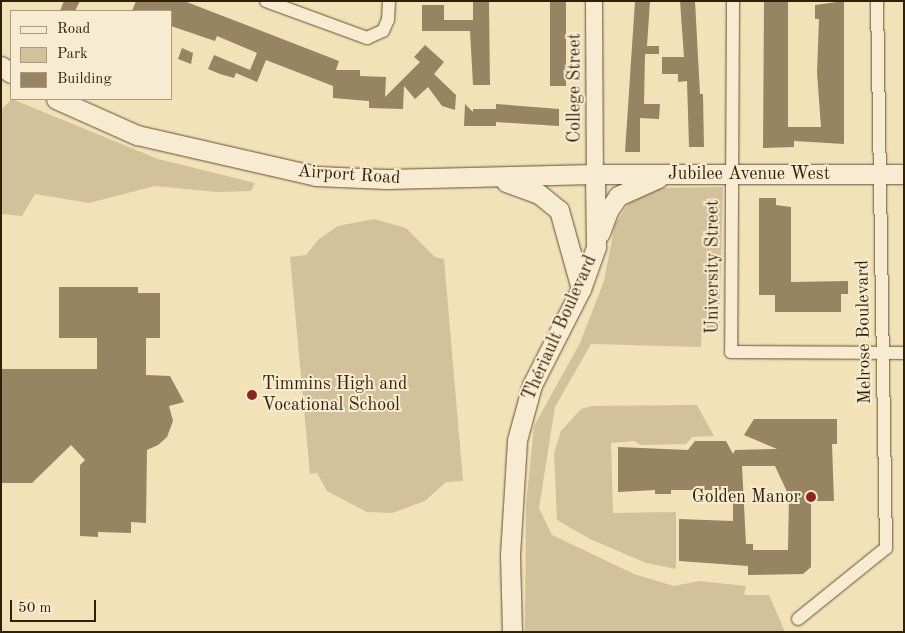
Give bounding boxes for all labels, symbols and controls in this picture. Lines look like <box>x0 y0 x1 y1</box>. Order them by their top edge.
legend <box>10 10 172 100</box>
text: Road <box>57 22 90 37</box>
street label: College Street <box>564 33 586 143</box>
text: Park <box>57 47 88 62</box>
text: Building <box>57 72 112 87</box>
street label: Airport Road <box>297 161 401 189</box>
street label: Jubilee Avenue West <box>668 163 830 185</box>
street label: University Street <box>702 200 724 334</box>
street label: Thériault Boulevard <box>518 252 602 404</box>
street label: Melrose Boulevard <box>852 260 876 404</box>
place label: Timmins High and Vocational School <box>262 374 407 416</box>
marker: Timmins High and Vocational School <box>246 389 258 401</box>
place label: Golden Manor <box>692 486 801 508</box>
marker: Golden Manor <box>805 491 817 503</box>
scale bar <box>12 590 99 622</box>
text: 50 m <box>18 601 52 616</box>

